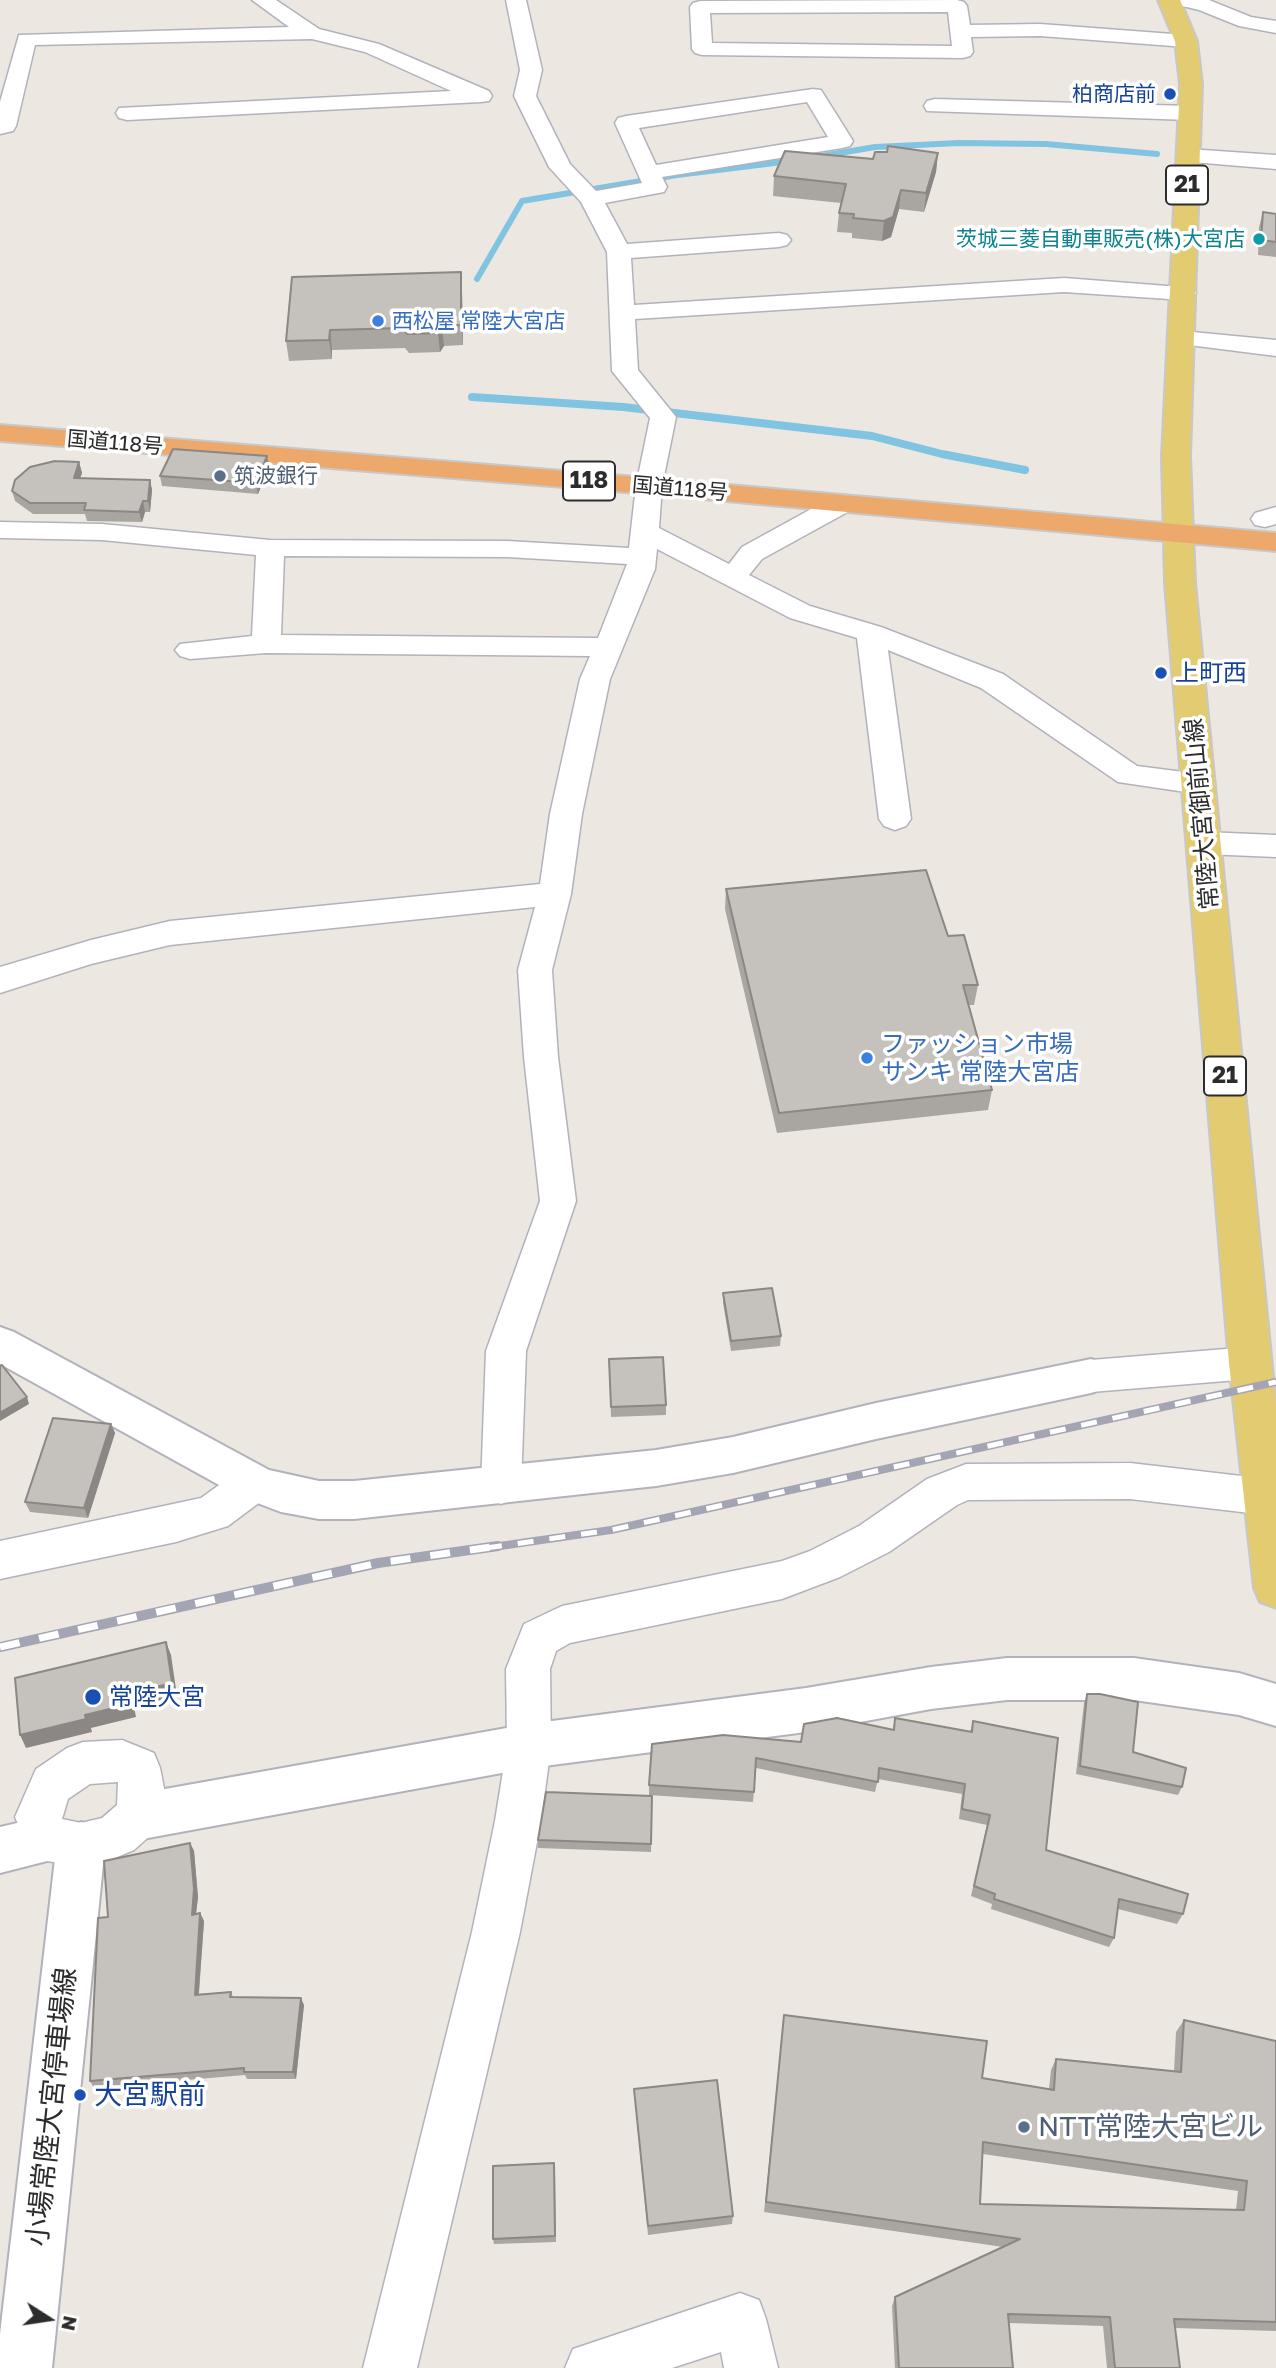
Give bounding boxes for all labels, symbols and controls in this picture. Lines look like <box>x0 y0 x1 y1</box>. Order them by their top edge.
place label: 柏商店前 <box>1072 81 1156 107</box>
marker: 柏商店前 <box>1162 86 1178 102</box>
road number: 21 <box>1166 166 1208 204</box>
place label: 茨城三菱自動車販売(株)大宮店 <box>956 226 1245 252</box>
marker: 茨城三菱自動車販売(株)大宮店 <box>1251 231 1267 247</box>
place label: 西松屋 常陸大宮店 <box>392 308 565 334</box>
marker: 西松屋 常陸大宮店 <box>370 313 386 329</box>
street label: 国道118号 <box>66 426 164 460</box>
road number: 118 <box>563 461 615 500</box>
place label: 筑波銀行 <box>234 463 318 489</box>
marker: 筑波銀行 <box>212 468 228 484</box>
street label: 国道118号 <box>631 472 729 506</box>
place label: 上町西 <box>1175 659 1247 687</box>
marker: 上町西 <box>1153 665 1169 681</box>
street label: 常陸大宮御前山線 <box>1179 717 1225 911</box>
place label: ファッション市場 サンキ 常陸大宮店 <box>881 1030 1079 1086</box>
marker: ファッション市場 サンキ 常陸大宮店 <box>859 1050 875 1066</box>
road number: 21 <box>1204 1056 1246 1096</box>
place label: 常陸大宮 <box>109 1683 205 1711</box>
marker: 常陸大宮 <box>83 1687 103 1707</box>
street label: 小場常陸大宮停車場線 <box>21 1966 83 2248</box>
place label: 大宮駅前 <box>94 2078 206 2112</box>
marker: 大宮駅前 <box>72 2087 88 2103</box>
place label: NTT常陸大宮ビル <box>1038 2110 1263 2144</box>
marker: NTT常陸大宮ビル <box>1016 2119 1032 2135</box>
north arrow <box>14 2284 84 2354</box>
text: N <box>57 2314 83 2333</box>

